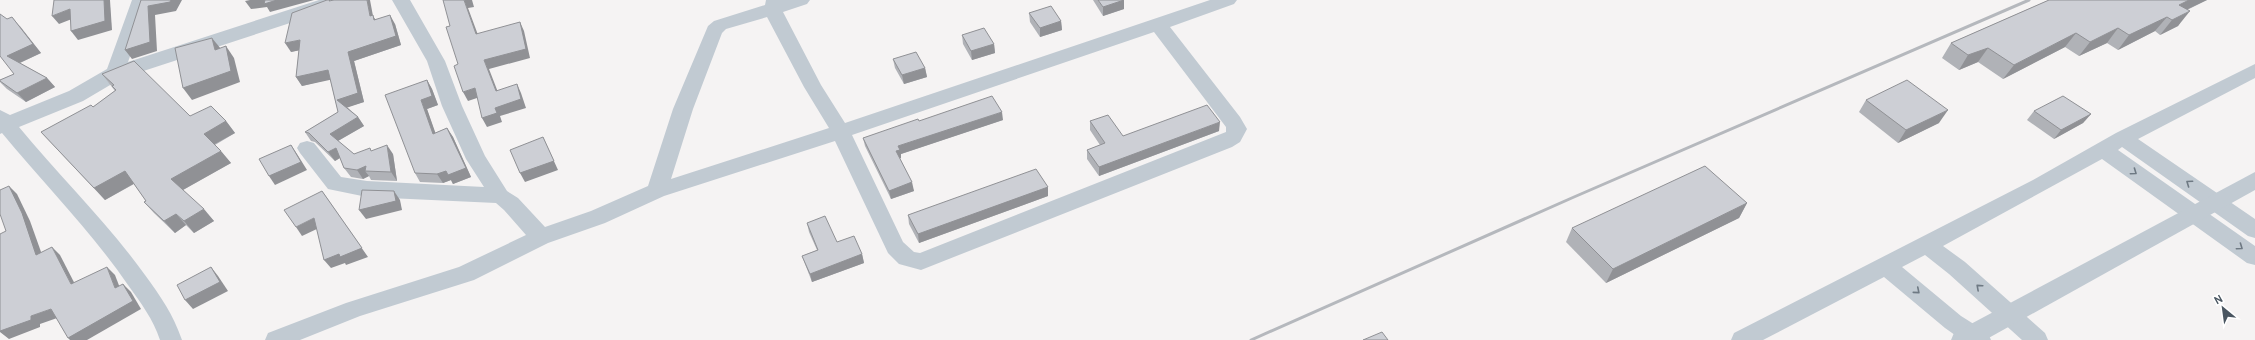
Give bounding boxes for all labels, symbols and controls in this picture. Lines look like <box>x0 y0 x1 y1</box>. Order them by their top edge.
one-way arrow <box>2130 167 2137 174</box>
one-way arrow <box>2186 181 2193 188</box>
one-way arrow <box>2236 242 2243 249</box>
one-way arrow <box>1976 285 1984 292</box>
one-way arrow <box>1912 286 1919 293</box>
north arrow <box>2203 288 2243 328</box>
text: N <box>2212 292 2225 308</box>

